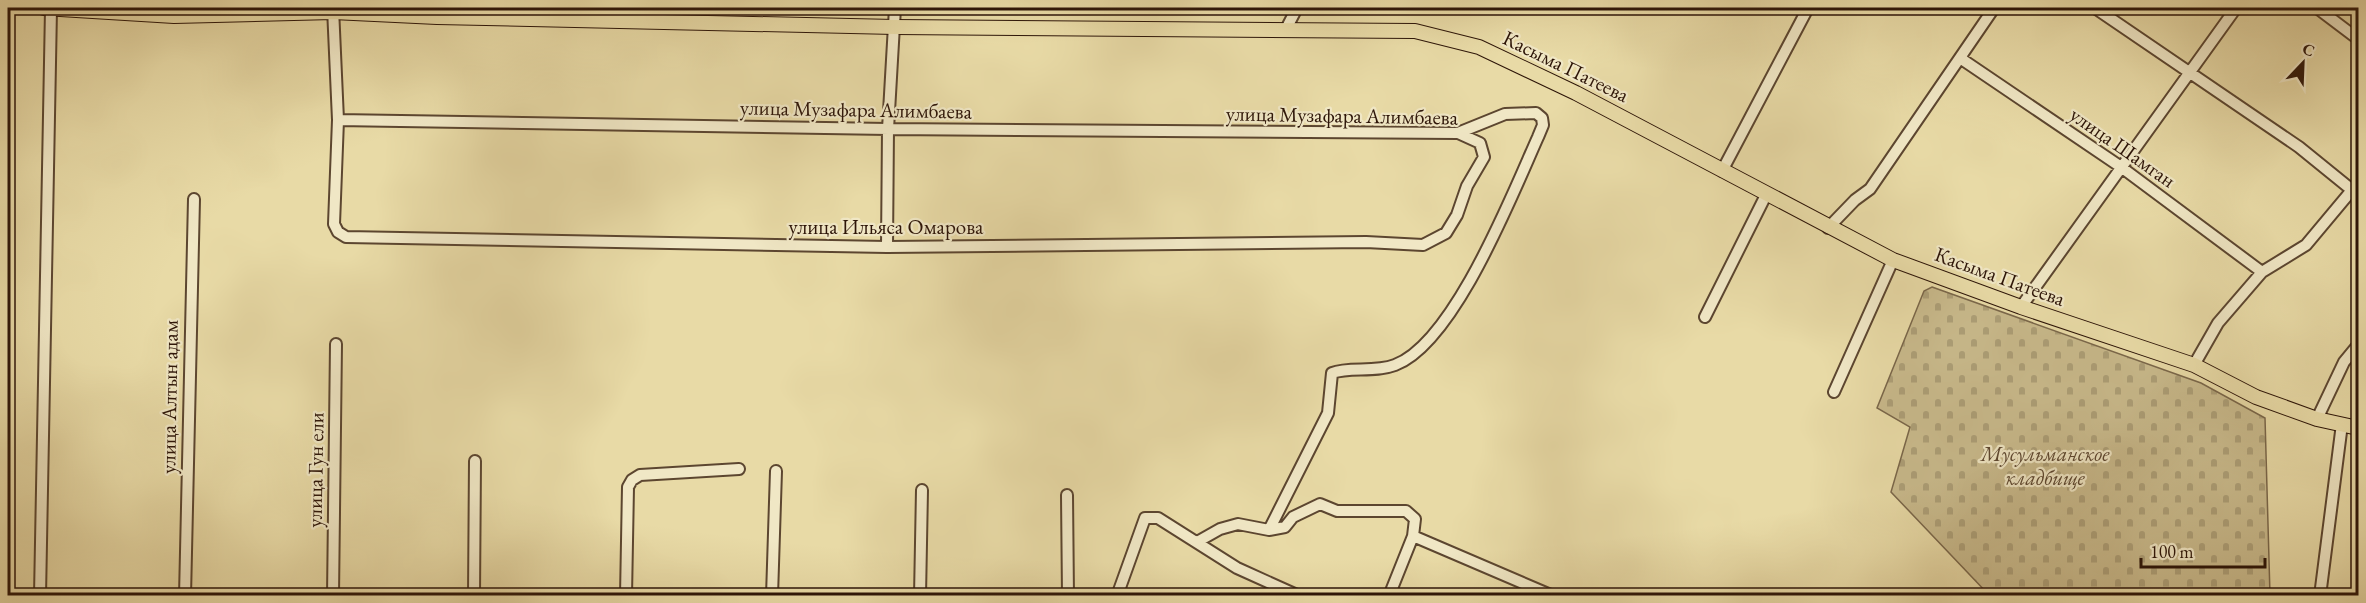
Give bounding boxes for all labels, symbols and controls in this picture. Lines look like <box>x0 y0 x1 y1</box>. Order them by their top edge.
street label: Касыма Патеева <box>1499 24 1634 108</box>
north arrow <box>2273 33 2333 93</box>
text: С <box>2299 38 2318 62</box>
street label: улица Музафара Алимбаева <box>740 93 973 125</box>
street label: улица Музафара Алимбаева <box>1226 99 1459 131</box>
street label: улица Шамган <box>2065 101 2181 193</box>
street label: улица Ильяса Омарова <box>789 213 984 240</box>
street label: Касыма Патеева <box>1931 240 2070 312</box>
street label: улица Алтын адам <box>154 320 184 474</box>
street label: улица Гун ели <box>300 412 330 528</box>
park label: Мусульманское кладбище <box>1979 440 2110 491</box>
scale bar <box>2141 531 2266 569</box>
text: 100 m <box>2150 540 2194 563</box>

